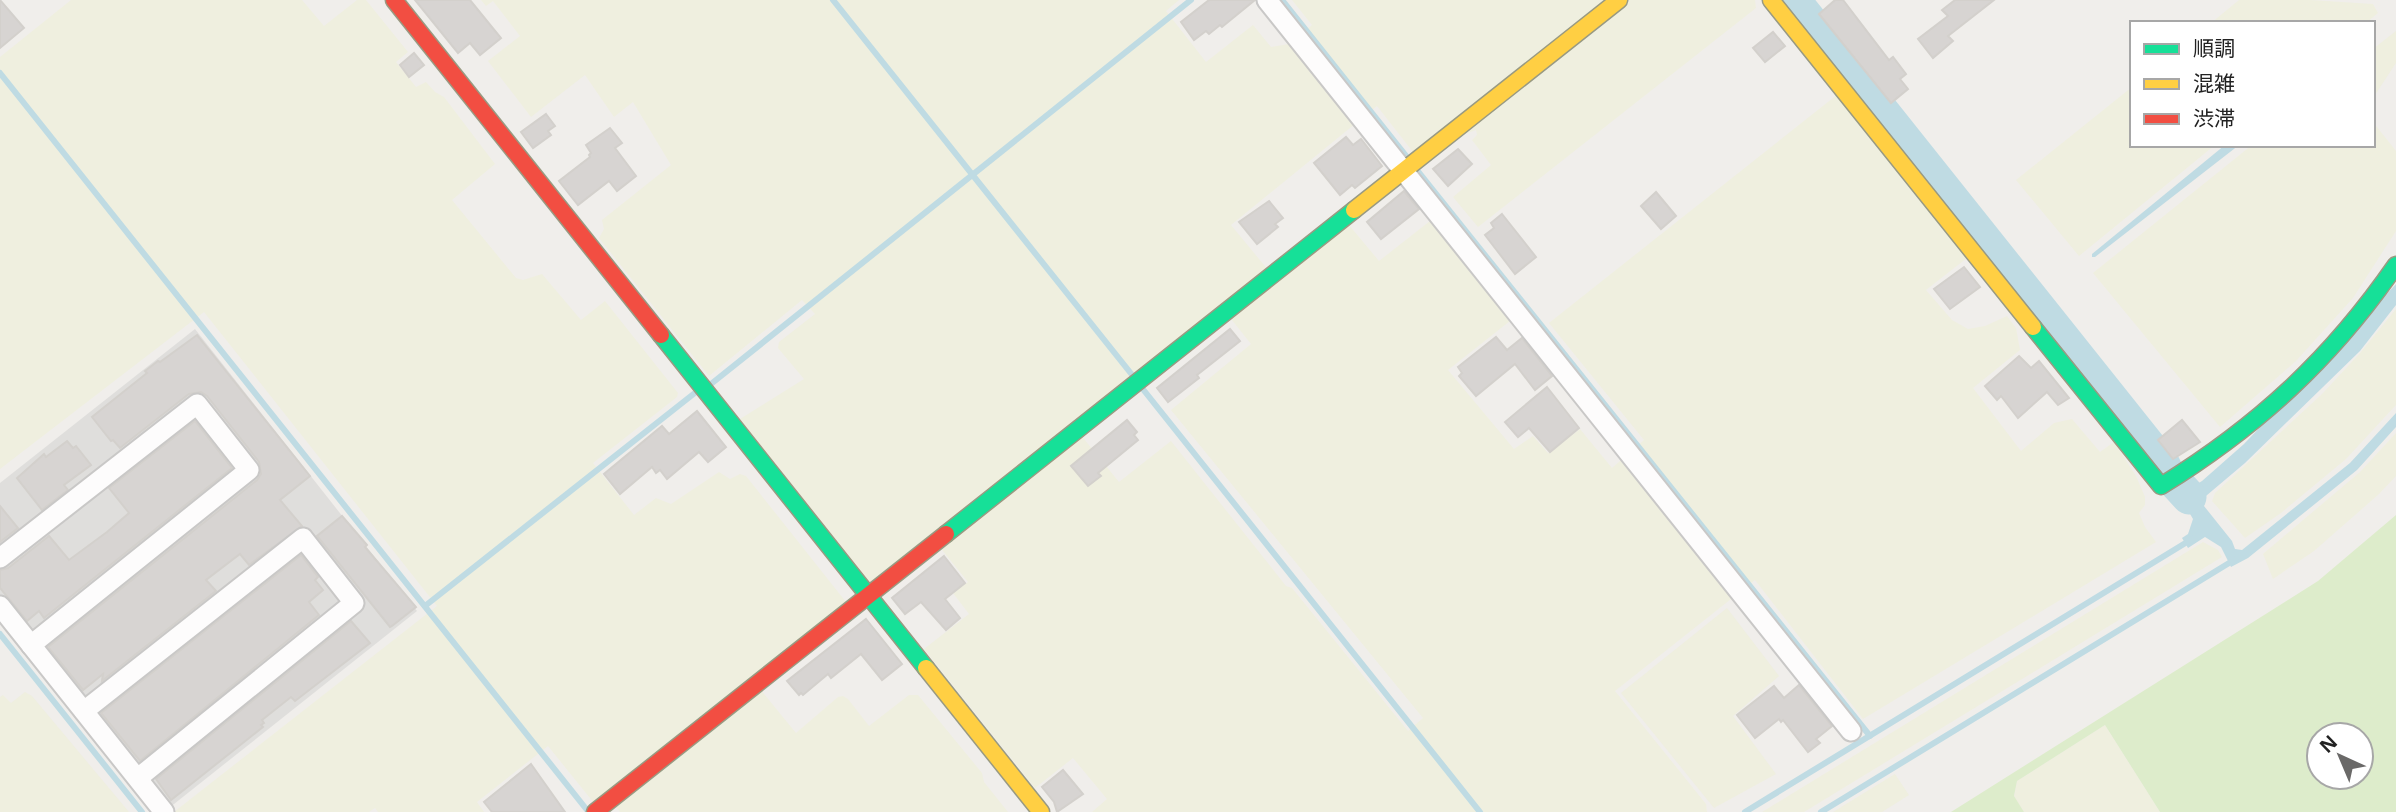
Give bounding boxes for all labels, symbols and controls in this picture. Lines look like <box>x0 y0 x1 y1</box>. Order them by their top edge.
legend <box>2130 21 2375 147</box>
text: 順調 <box>2193 34 2235 62</box>
text: 混雑 <box>2193 69 2235 97</box>
text: 渋滞 <box>2193 104 2235 132</box>
north arrow <box>2305 721 2375 791</box>
text: N <box>2314 729 2343 758</box>

